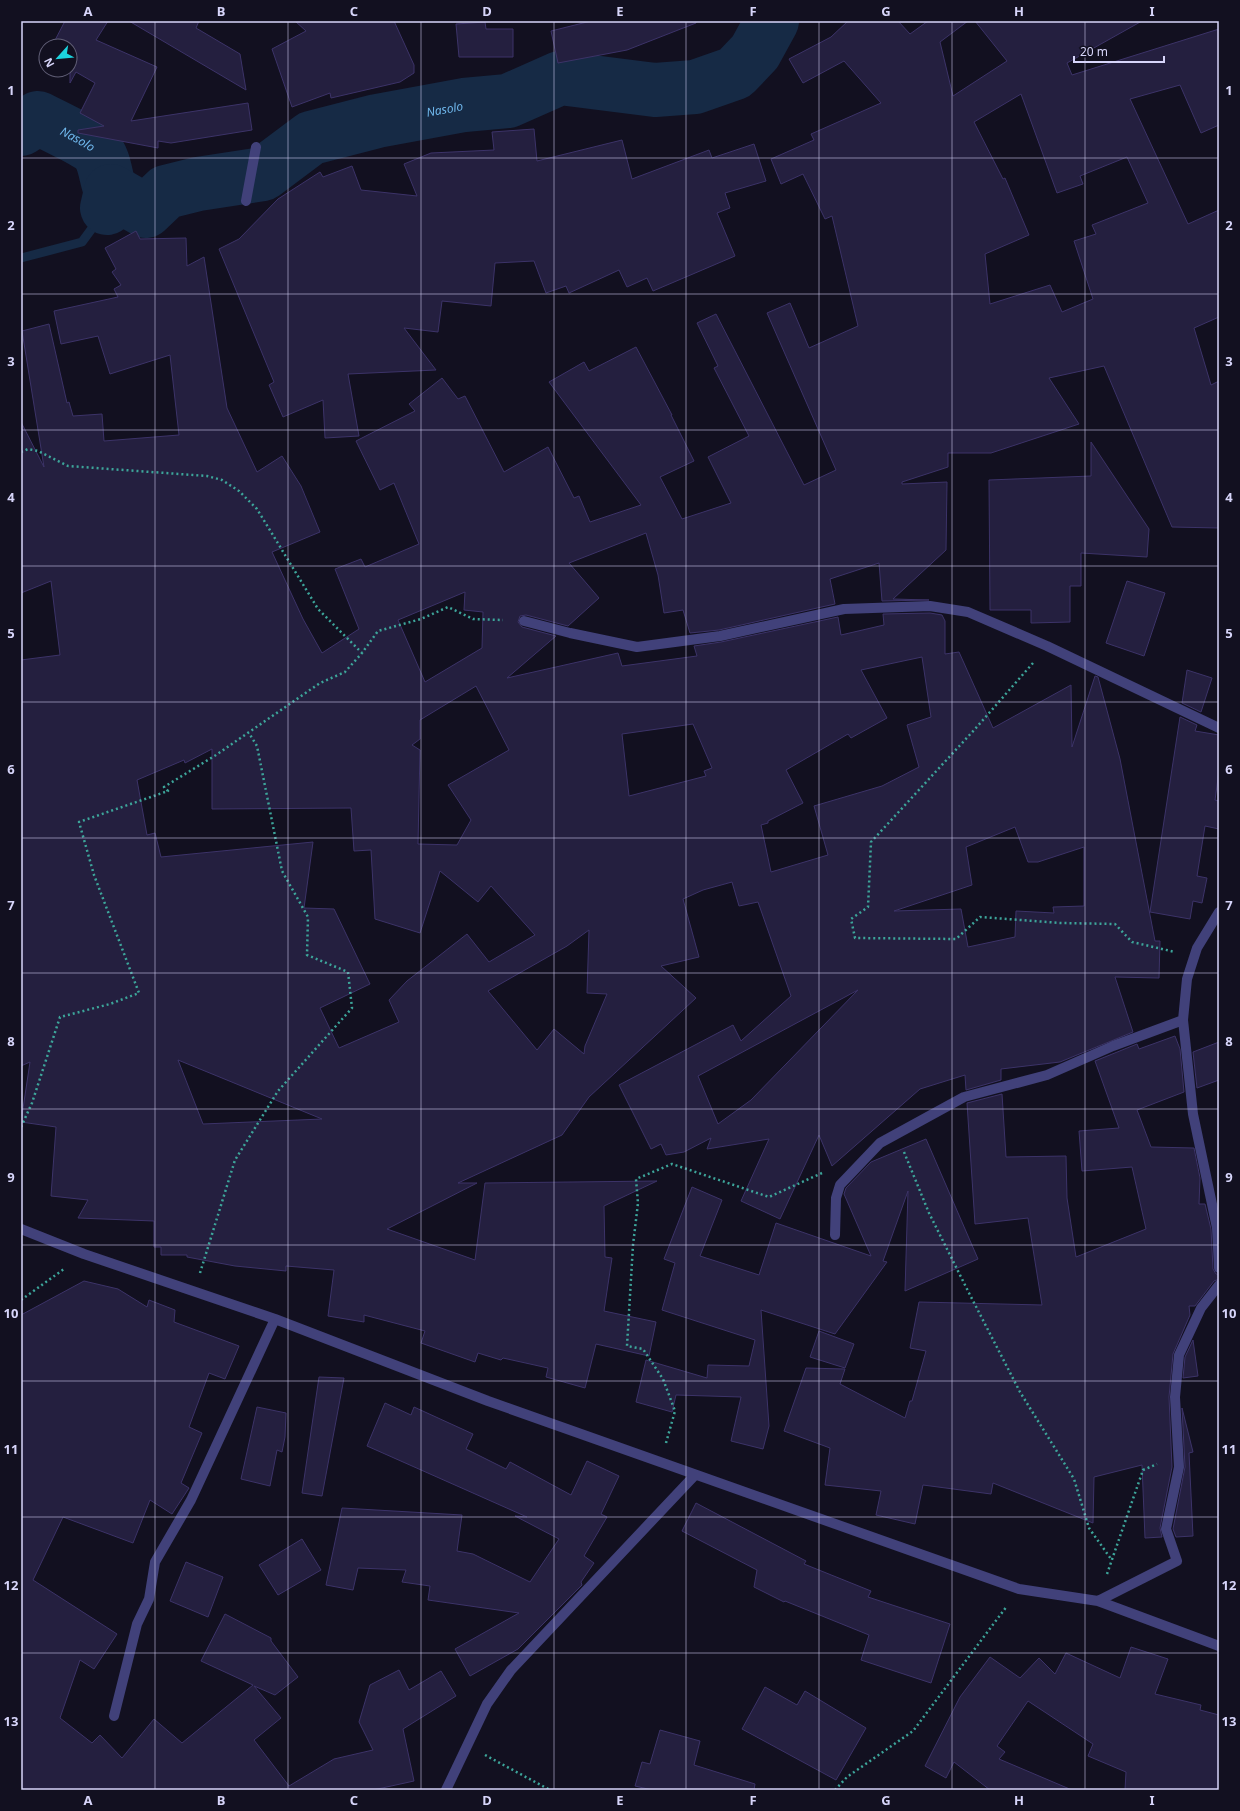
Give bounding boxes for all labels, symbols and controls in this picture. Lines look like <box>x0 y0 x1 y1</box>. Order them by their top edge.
text: A <box>84 2 93 20</box>
text: B <box>217 2 225 20</box>
text: C <box>350 2 358 20</box>
text: D <box>482 2 492 20</box>
text: E <box>616 2 624 20</box>
text: F <box>749 2 757 20</box>
text: G <box>881 2 891 20</box>
text: H <box>1014 2 1024 20</box>
text: I <box>1149 2 1155 20</box>
north arrow <box>38 38 78 78</box>
scale bar <box>1074 38 1164 64</box>
text: 20 m <box>1080 43 1108 60</box>
text: N <box>40 55 57 70</box>
text: 1 <box>7 81 15 99</box>
text: 1 <box>1225 81 1233 99</box>
water label: Nasolo <box>425 97 465 120</box>
water label: Nasolo <box>58 122 99 155</box>
text: 2 <box>7 216 15 234</box>
text: 2 <box>1225 216 1233 234</box>
text: 3 <box>7 352 15 370</box>
text: 3 <box>1225 352 1233 370</box>
text: 4 <box>7 488 15 506</box>
text: 4 <box>1225 488 1233 506</box>
text: 5 <box>7 624 15 642</box>
text: 5 <box>1225 624 1233 642</box>
text: 6 <box>7 760 15 778</box>
text: 6 <box>1225 760 1233 778</box>
text: 7 <box>7 896 15 914</box>
text: 7 <box>1225 896 1233 914</box>
text: 8 <box>7 1032 15 1050</box>
text: 8 <box>1225 1032 1233 1050</box>
text: 9 <box>7 1168 15 1186</box>
text: 9 <box>1225 1168 1233 1186</box>
text: 10 <box>4 1304 18 1322</box>
text: 10 <box>1222 1304 1236 1322</box>
text: 11 <box>4 1440 18 1458</box>
text: 11 <box>1222 1440 1236 1458</box>
text: 12 <box>4 1576 18 1594</box>
text: 12 <box>1222 1576 1236 1594</box>
text: 13 <box>4 1712 18 1730</box>
text: 13 <box>1222 1712 1236 1730</box>
text: A <box>84 1791 93 1809</box>
text: B <box>217 1791 225 1809</box>
text: C <box>350 1791 358 1809</box>
text: D <box>482 1791 492 1809</box>
text: E <box>616 1791 624 1809</box>
text: F <box>749 1791 757 1809</box>
text: G <box>881 1791 891 1809</box>
text: H <box>1014 1791 1024 1809</box>
text: I <box>1149 1791 1155 1809</box>

